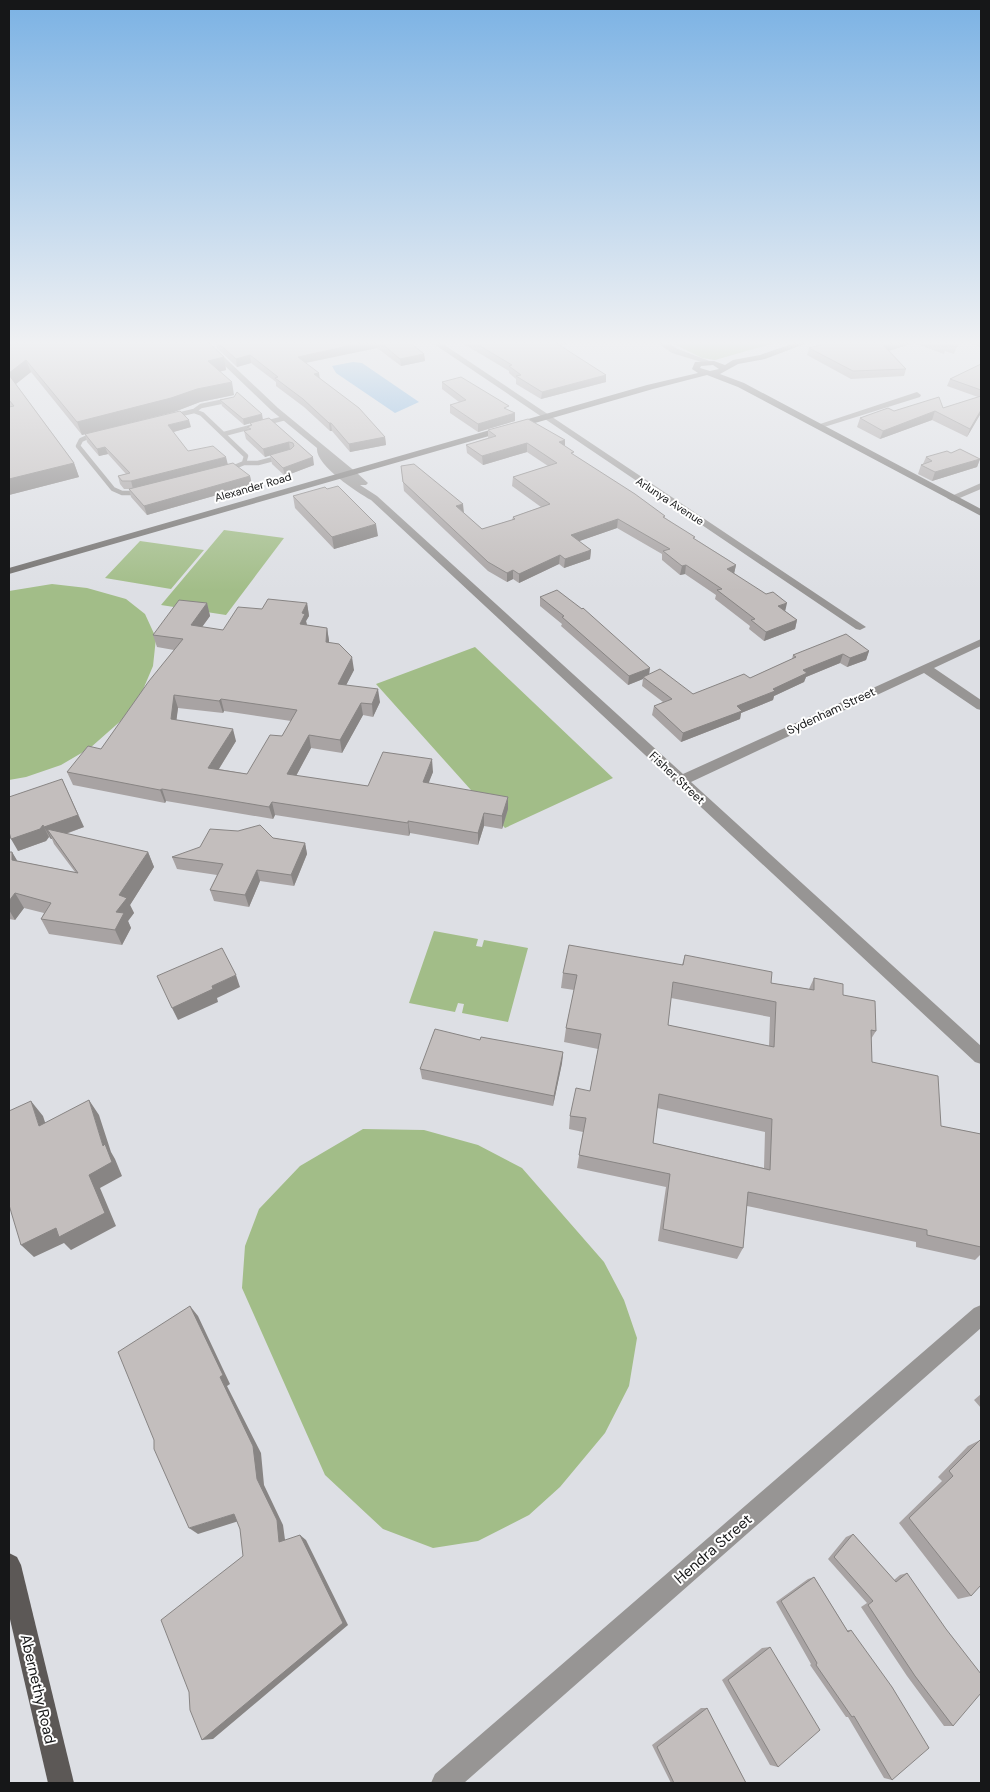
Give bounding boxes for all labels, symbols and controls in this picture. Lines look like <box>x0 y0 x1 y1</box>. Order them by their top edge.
street label: Alexander Road <box>213 469 293 505</box>
street label: Arlunya Avenue <box>633 474 707 528</box>
street label: Sydenham Street <box>784 683 878 738</box>
street label: Fisher Street <box>646 748 709 808</box>
street label: Hendra Street <box>670 1510 756 1588</box>
street label: Abernethy Road <box>16 1632 60 1746</box>

